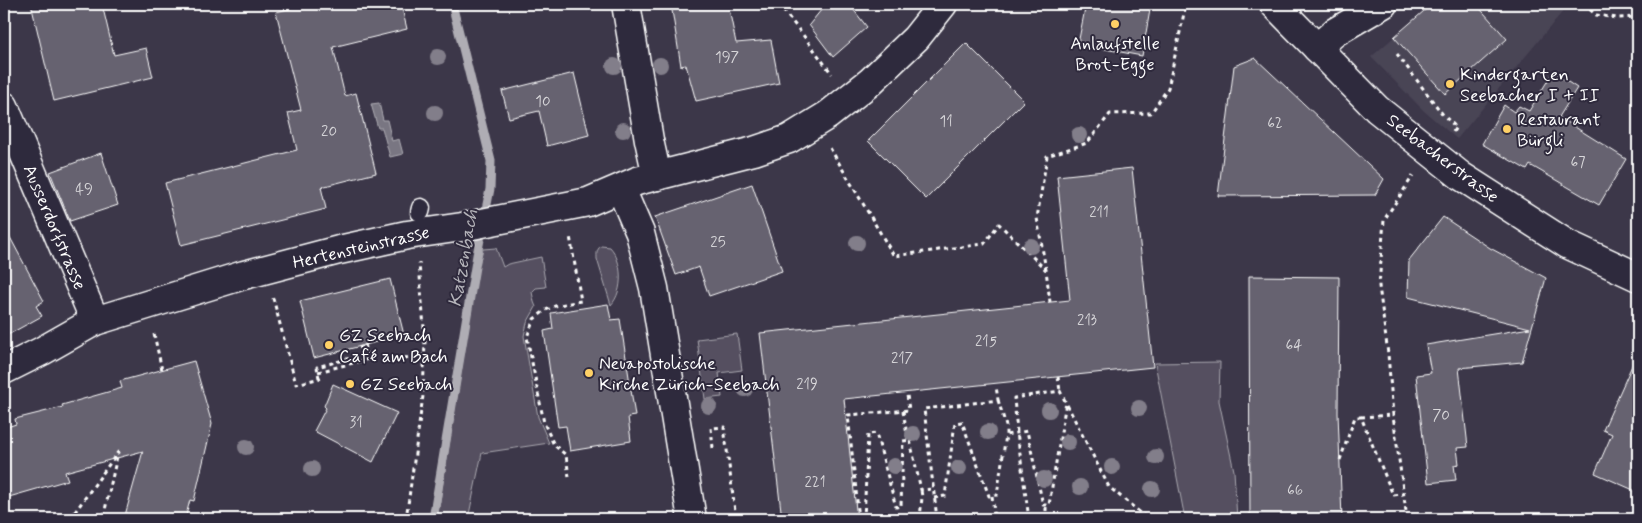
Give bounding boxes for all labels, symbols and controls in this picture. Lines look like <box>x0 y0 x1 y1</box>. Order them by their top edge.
marker: Anlaufstelle Brot-Egge <box>1109 18 1121 30</box>
place label: Anlaufstelle Brot-Egge <box>1070 32 1160 79</box>
house number: 197 <box>715 48 739 68</box>
place label: Kindergarten Seebacher I + II <box>1460 63 1599 108</box>
marker: Kindergarten Seebacher I + II <box>1444 78 1456 90</box>
house number: 10 <box>535 92 551 112</box>
place label: Restaurant Bürgli <box>1517 108 1601 155</box>
street label: Seebacherstrasse <box>1381 109 1504 209</box>
house number: 11 <box>939 112 953 132</box>
house number: 62 <box>1267 114 1283 134</box>
house number: 20 <box>321 122 337 142</box>
marker: Restaurant Bürgli <box>1501 123 1513 135</box>
house number: 67 <box>1570 153 1586 173</box>
street label: Ausserdorfstrasse <box>17 161 91 294</box>
house number: 49 <box>75 180 93 200</box>
house number: 211 <box>1089 203 1109 223</box>
water label: Katzenbach <box>443 207 484 309</box>
street label: Hertensteinstrasse <box>290 221 432 275</box>
house number: 25 <box>710 233 726 253</box>
house number: 213 <box>1077 311 1097 331</box>
place label: GZ Seebach Café am Bach <box>339 324 448 369</box>
house number: 215 <box>975 332 997 352</box>
house number: 64 <box>1286 336 1302 356</box>
marker: GZ Seebach Café am Bach <box>323 339 335 351</box>
house number: 217 <box>891 349 913 369</box>
place label: Neuapostolische Kirche Zürich-Seebach <box>599 352 780 397</box>
marker: Neuapostolische Kirche Zürich-Seebach <box>583 367 595 379</box>
place label: GZ Seebach <box>360 373 452 397</box>
house number: 219 <box>796 375 818 395</box>
marker: GZ Seebach <box>344 378 356 390</box>
house number: 70 <box>1432 406 1450 426</box>
house number: 31 <box>349 413 363 433</box>
house number: 221 <box>804 473 826 493</box>
house number: 66 <box>1287 481 1303 501</box>

